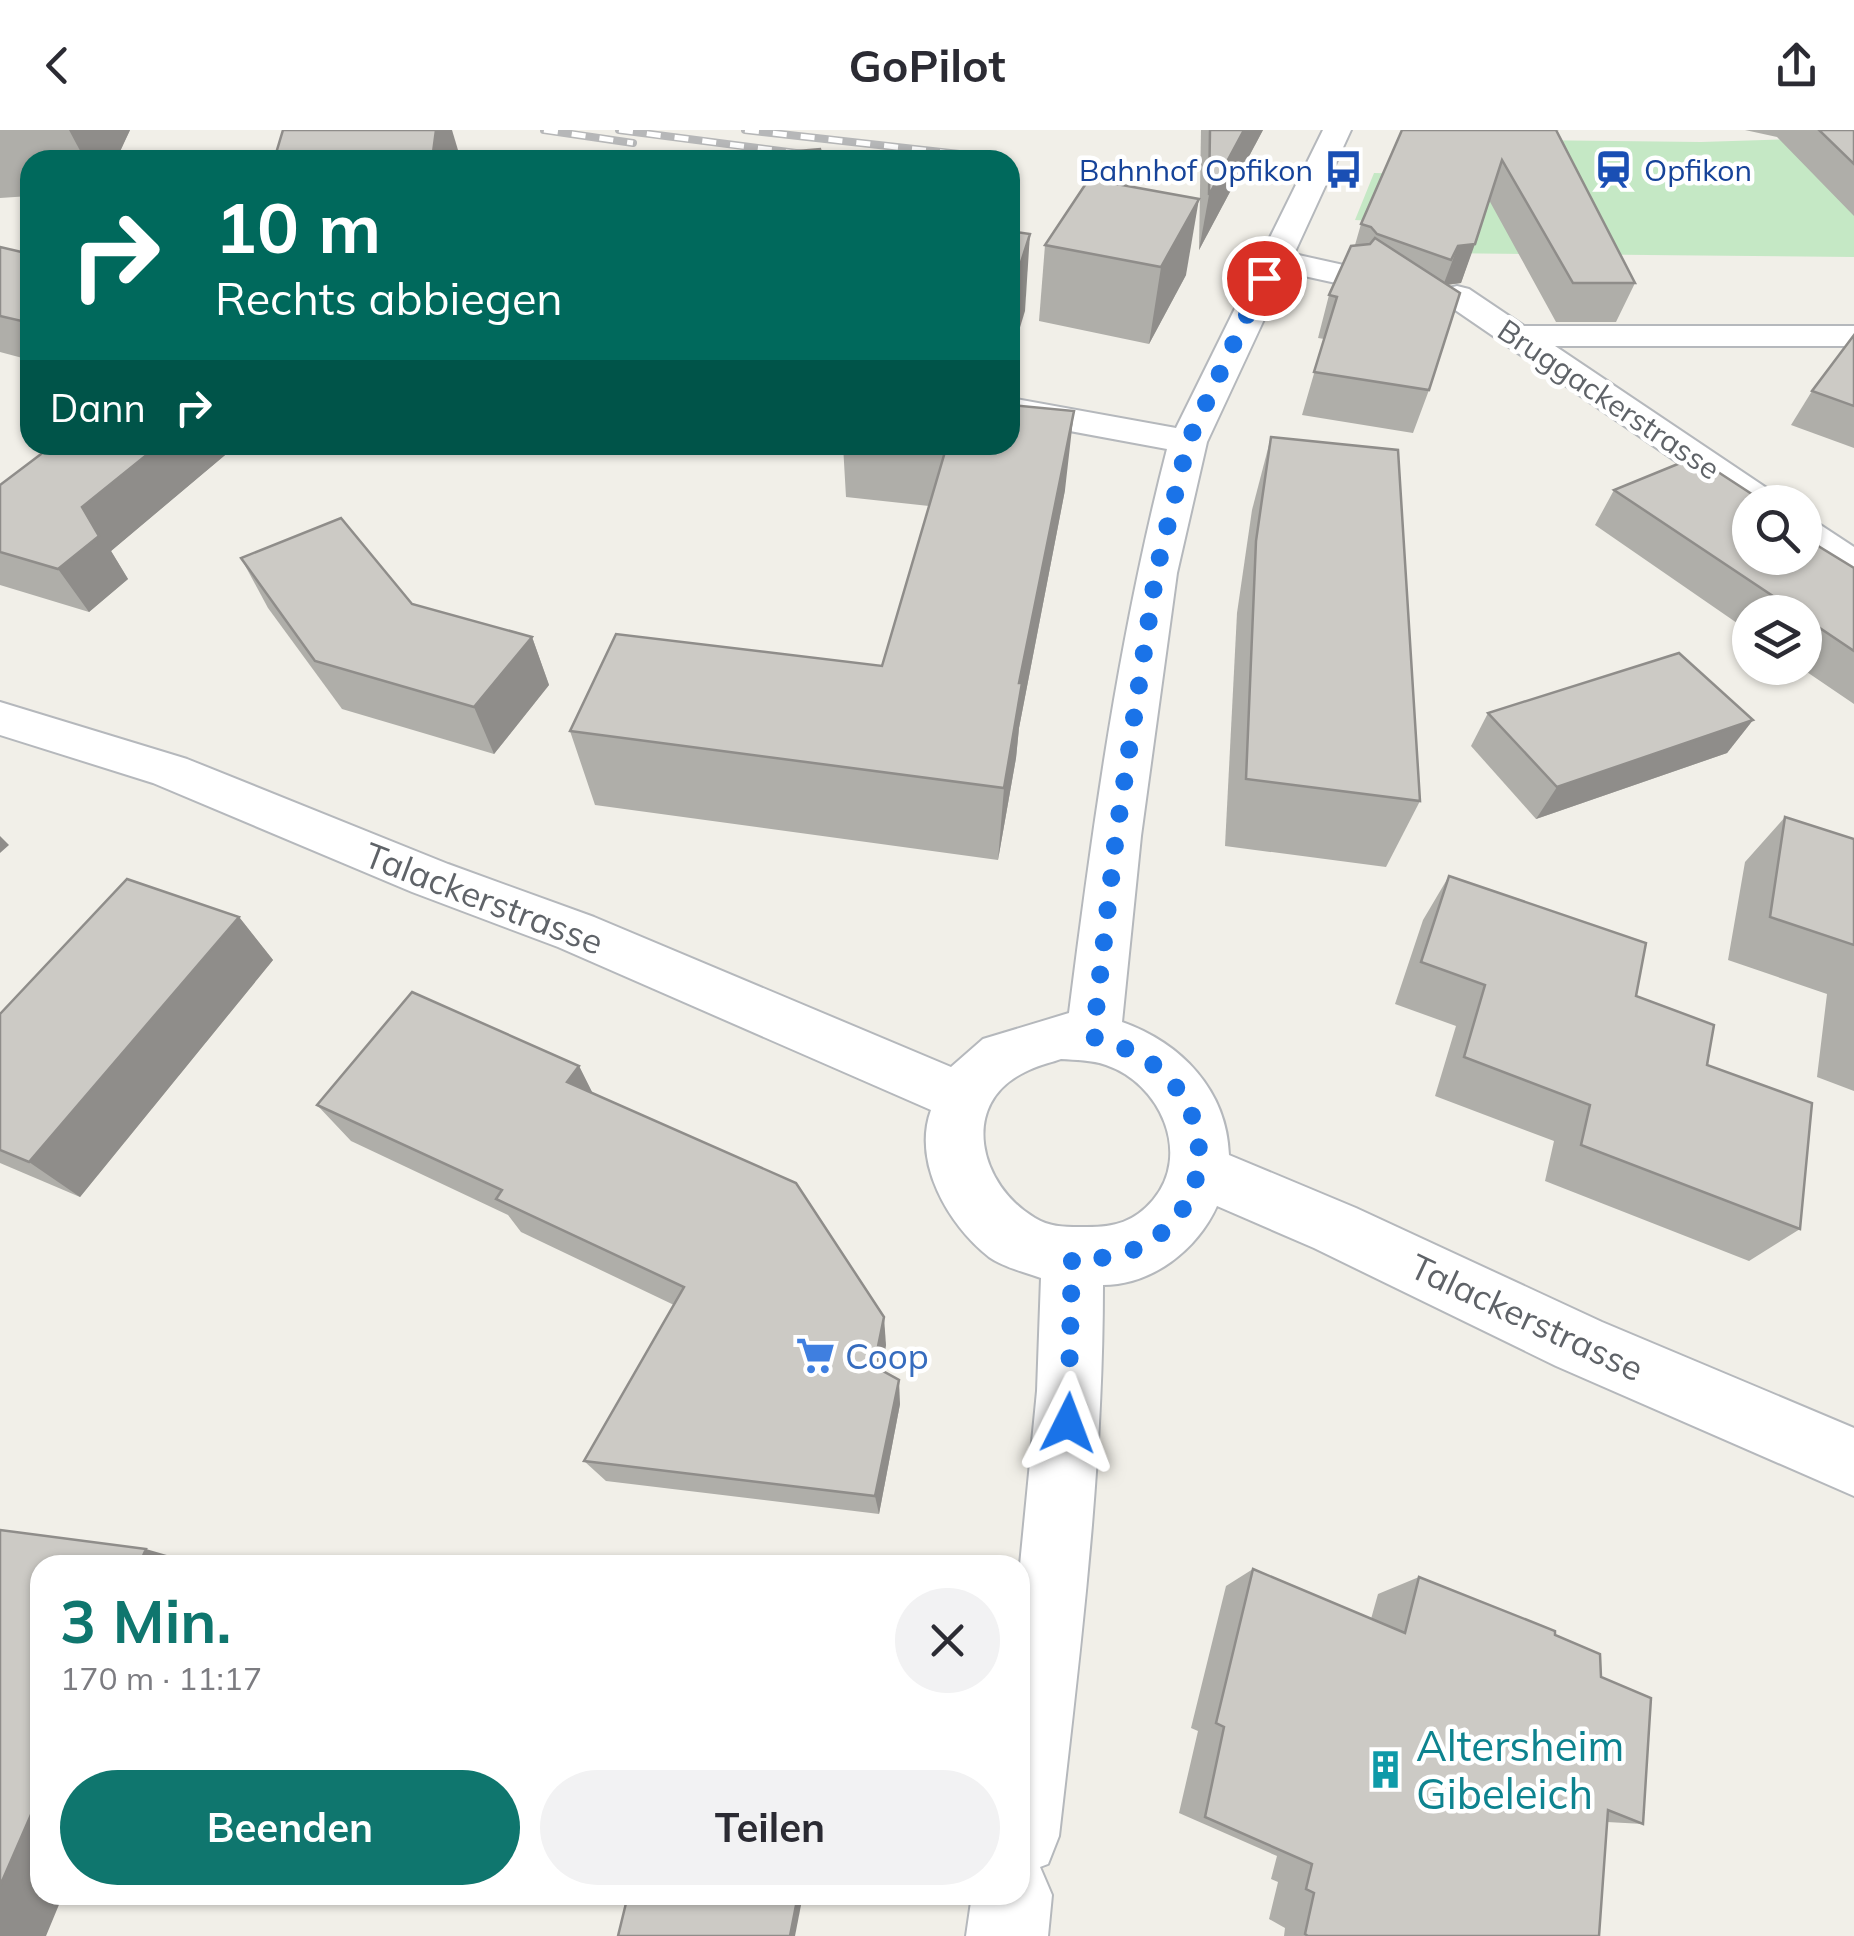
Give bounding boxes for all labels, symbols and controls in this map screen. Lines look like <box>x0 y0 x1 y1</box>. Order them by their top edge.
text: GoPilot <box>849 37 1005 93</box>
icon: back <box>30 38 85 93</box>
icon: share <box>1769 38 1824 93</box>
bus stop icon: Bahnhof Opfikon <box>1322 149 1364 191</box>
station icon: Opfikon <box>1593 149 1635 191</box>
place label: Bahnhof Opfikon <box>1079 151 1313 189</box>
place label: Opfikon <box>1644 151 1752 189</box>
text: 10 m <box>215 183 381 271</box>
icon: right <box>50 190 180 320</box>
pin <box>1222 236 1307 321</box>
icon: arrive <box>1237 251 1292 306</box>
text: Rechts abbiegen <box>215 270 563 326</box>
street label: Bruggackerstrasse <box>1491 311 1727 487</box>
icon: right <box>166 380 221 435</box>
text: Dann <box>50 384 146 432</box>
map controls <box>1732 485 1822 685</box>
button: search <box>1732 485 1822 575</box>
button: layers <box>1732 595 1822 685</box>
street label: Talackerstrasse <box>358 832 610 964</box>
street label: Talackerstrasse <box>1404 1244 1650 1390</box>
place label: Coop <box>845 1334 929 1378</box>
supermarket icon: Coop <box>794 1335 836 1377</box>
position arrow <box>1016 1371 1120 1475</box>
text: 3 Min. <box>60 1583 231 1658</box>
button: close <box>895 1588 1000 1693</box>
text: 170 m · 11:17 <box>60 1658 262 1698</box>
place label: Altersheim Gibeleich <box>1416 1719 1624 1820</box>
building icon: Altersheim Gibeleich <box>1365 1748 1407 1790</box>
button: Beenden <box>60 1770 520 1885</box>
button: Teilen <box>540 1770 1000 1885</box>

